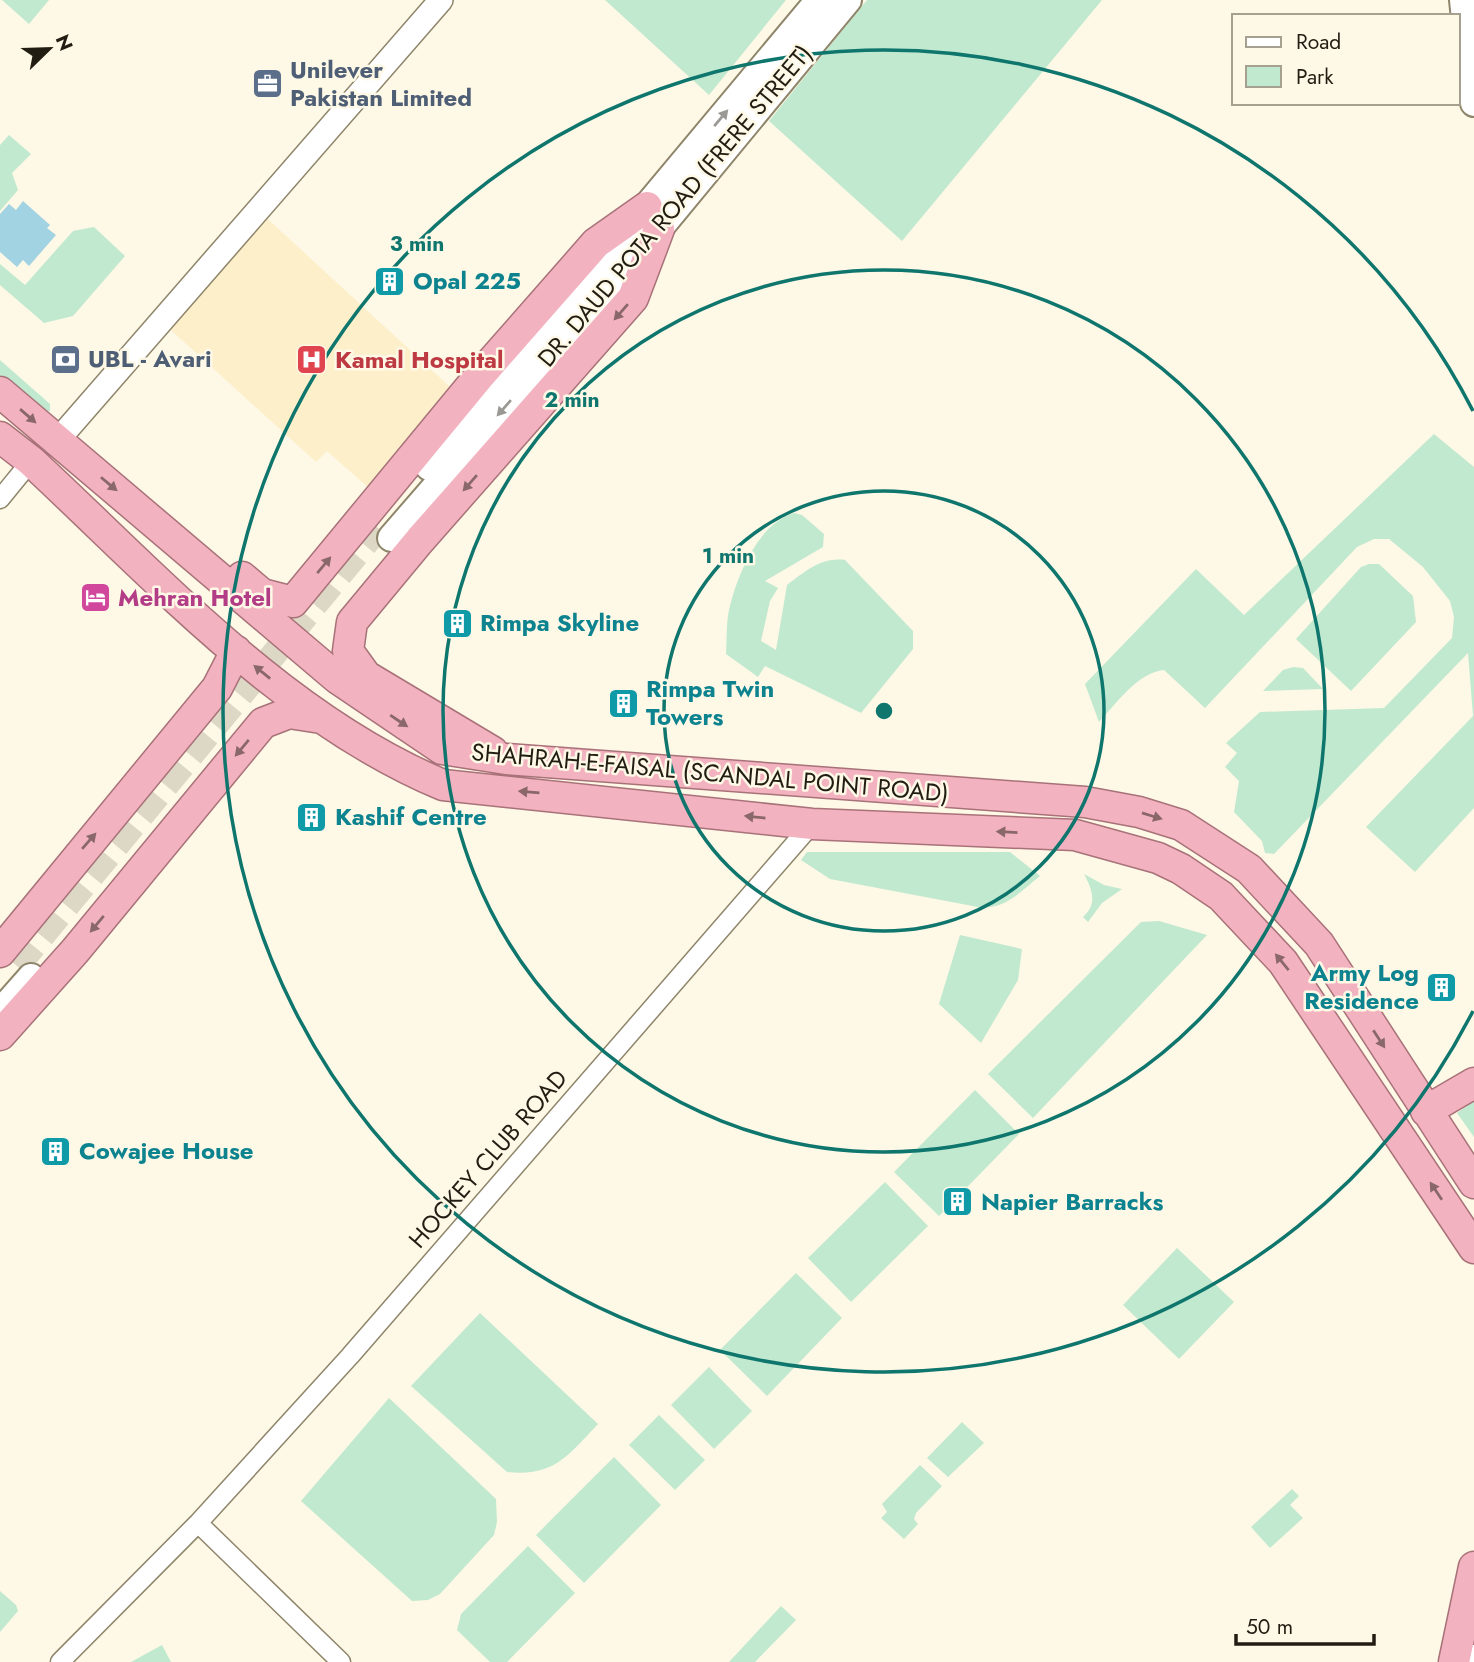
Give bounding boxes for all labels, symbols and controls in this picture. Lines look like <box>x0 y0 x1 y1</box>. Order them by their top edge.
north arrow <box>14 14 84 84</box>
legend <box>1232 14 1460 105</box>
text: Road <box>1296 27 1341 57</box>
text: N <box>49 30 80 55</box>
street label: DR. DAUD POTA ROAD (FRERE STREET) <box>529 37 820 374</box>
place label: Unilever Pakistan Limited <box>290 52 472 115</box>
text: Park <box>1296 62 1334 92</box>
office icon: Unilever Pakistan Limited <box>250 67 284 101</box>
one-way arrow <box>713 110 728 128</box>
text: 3 min <box>390 229 444 259</box>
place label: Opal 225 <box>413 263 521 298</box>
building icon: Opal 225 <box>373 264 407 298</box>
one-way arrow <box>613 304 629 321</box>
place label: UBL - Avari <box>88 341 212 376</box>
bank icon: UBL - Avari <box>48 342 82 376</box>
place label: Kamal Hospital <box>335 342 503 377</box>
hospital icon: Kamal Hospital <box>295 343 329 377</box>
text: 2 min <box>544 385 600 415</box>
one-way arrow <box>496 399 512 417</box>
one-way arrow <box>20 408 37 423</box>
one-way arrow <box>462 474 478 492</box>
one-way arrow <box>101 476 118 491</box>
text: 1 min <box>702 541 754 571</box>
one-way arrow <box>317 557 332 575</box>
place label: Mehran Hotel <box>118 580 271 615</box>
hotel icon: Mehran Hotel <box>78 581 112 615</box>
place label: Rimpa Skyline <box>480 605 639 640</box>
building icon: Rimpa Skyline <box>440 606 474 640</box>
one-way arrow <box>253 665 271 679</box>
place label: Rimpa Twin Towers <box>646 671 774 734</box>
building icon: Rimpa Twin Towers <box>606 686 640 720</box>
centre of rings <box>872 699 896 723</box>
one-way arrow <box>389 714 409 727</box>
street label: SHAHRAH-E-FAISAL (SCANDAL POINT ROAD) <box>470 734 950 811</box>
one-way arrow <box>235 740 250 757</box>
one-way arrow <box>518 786 540 797</box>
place label: Kashif Centre <box>335 799 487 834</box>
building icon: Kashif Centre <box>295 800 329 834</box>
one-way arrow <box>1142 811 1163 821</box>
one-way arrow <box>744 812 766 823</box>
one-way arrow <box>995 827 1017 838</box>
one-way arrow <box>81 832 97 850</box>
one-way arrow <box>90 915 105 932</box>
one-way arrow <box>1274 953 1289 971</box>
place label: Army Log Residence <box>1304 955 1419 1018</box>
building icon: Army Log Residence <box>1425 970 1459 1004</box>
one-way arrow <box>1373 1029 1386 1048</box>
street label: HOCKEY CLUB ROAD <box>400 1062 575 1256</box>
place label: Cowajee House <box>79 1133 254 1168</box>
building icon: Cowajee House <box>39 1134 73 1168</box>
one-way arrow <box>1429 1182 1443 1200</box>
place label: Napier Barracks <box>981 1184 1163 1219</box>
building icon: Napier Barracks <box>941 1185 975 1219</box>
scale bar <box>1236 1602 1374 1646</box>
text: 50 m <box>1246 1612 1293 1642</box>

